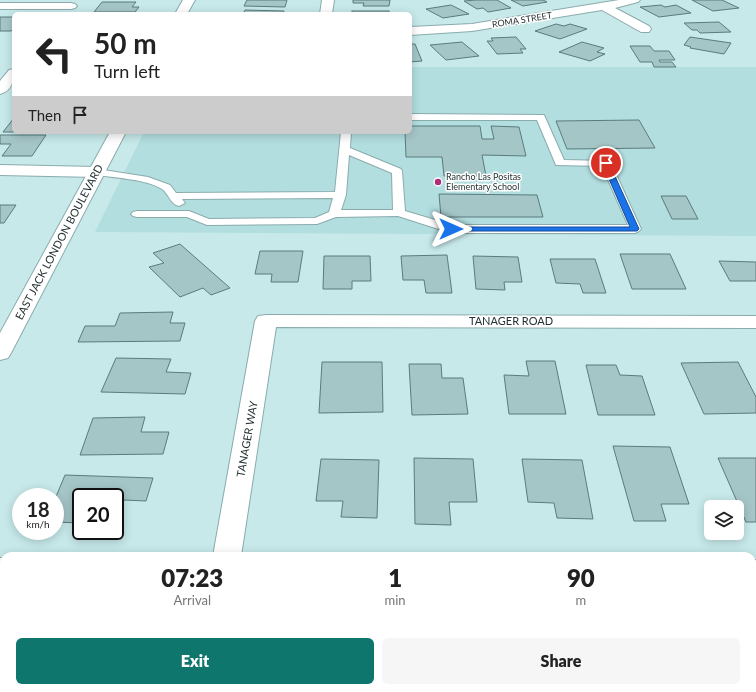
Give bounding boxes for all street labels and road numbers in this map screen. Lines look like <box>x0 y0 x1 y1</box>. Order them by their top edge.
street label: ROMA STREET <box>491 9 553 30</box>
street label: EAST JACK LONDON BOULEVARD <box>12 162 105 322</box>
street label: TANAGER ROAD <box>469 314 553 327</box>
street label: TANAGER WAY <box>233 400 260 478</box>

